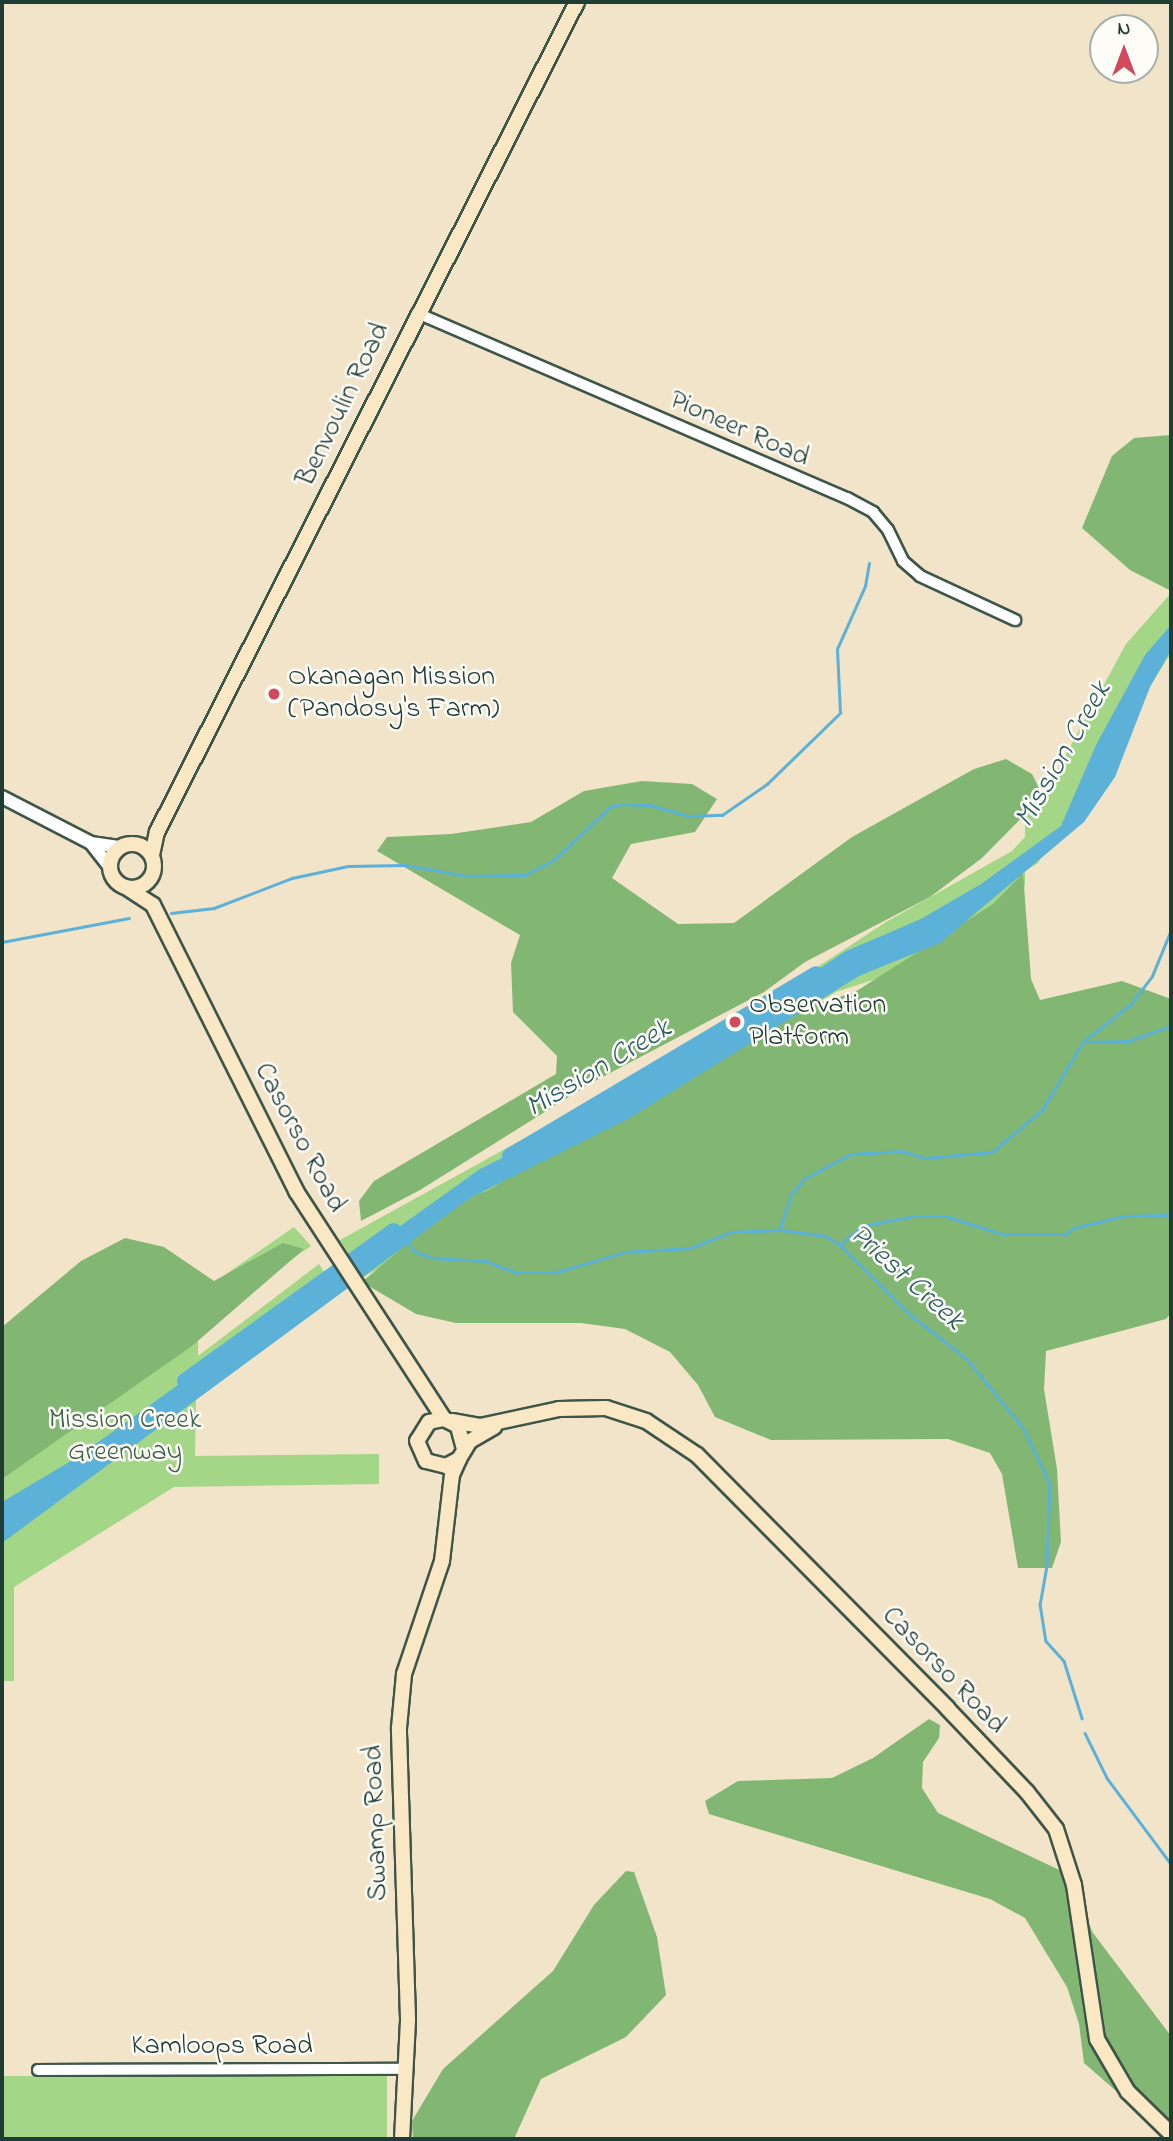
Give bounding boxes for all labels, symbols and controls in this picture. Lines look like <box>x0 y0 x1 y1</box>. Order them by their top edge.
north arrow <box>1089 14 1159 84</box>
text: N <box>1118 16 1130 43</box>
street label: Benvoulin Road <box>290 318 398 492</box>
street label: Pioneer Road <box>664 384 814 476</box>
place label: Okanagan Mission (Pandosy's Farm) <box>288 661 499 727</box>
water label: Mission Creek <box>1008 675 1120 835</box>
marker: Okanagan Mission (Pandosy's Farm) <box>266 686 282 702</box>
place label: Observation Platform <box>749 989 886 1055</box>
water label: Mission Creek <box>520 1012 678 1126</box>
marker: Observation Platform <box>727 1014 743 1030</box>
street label: Casorso Road <box>246 1057 352 1219</box>
water label: Priest Creek <box>841 1217 971 1339</box>
park label: Mission Creek Greenway <box>49 1404 201 1470</box>
street label: Casorso Road <box>874 1600 1012 1742</box>
street label: Swamp Road <box>357 1744 397 1902</box>
street label: Kamloops Road <box>131 2030 313 2064</box>

